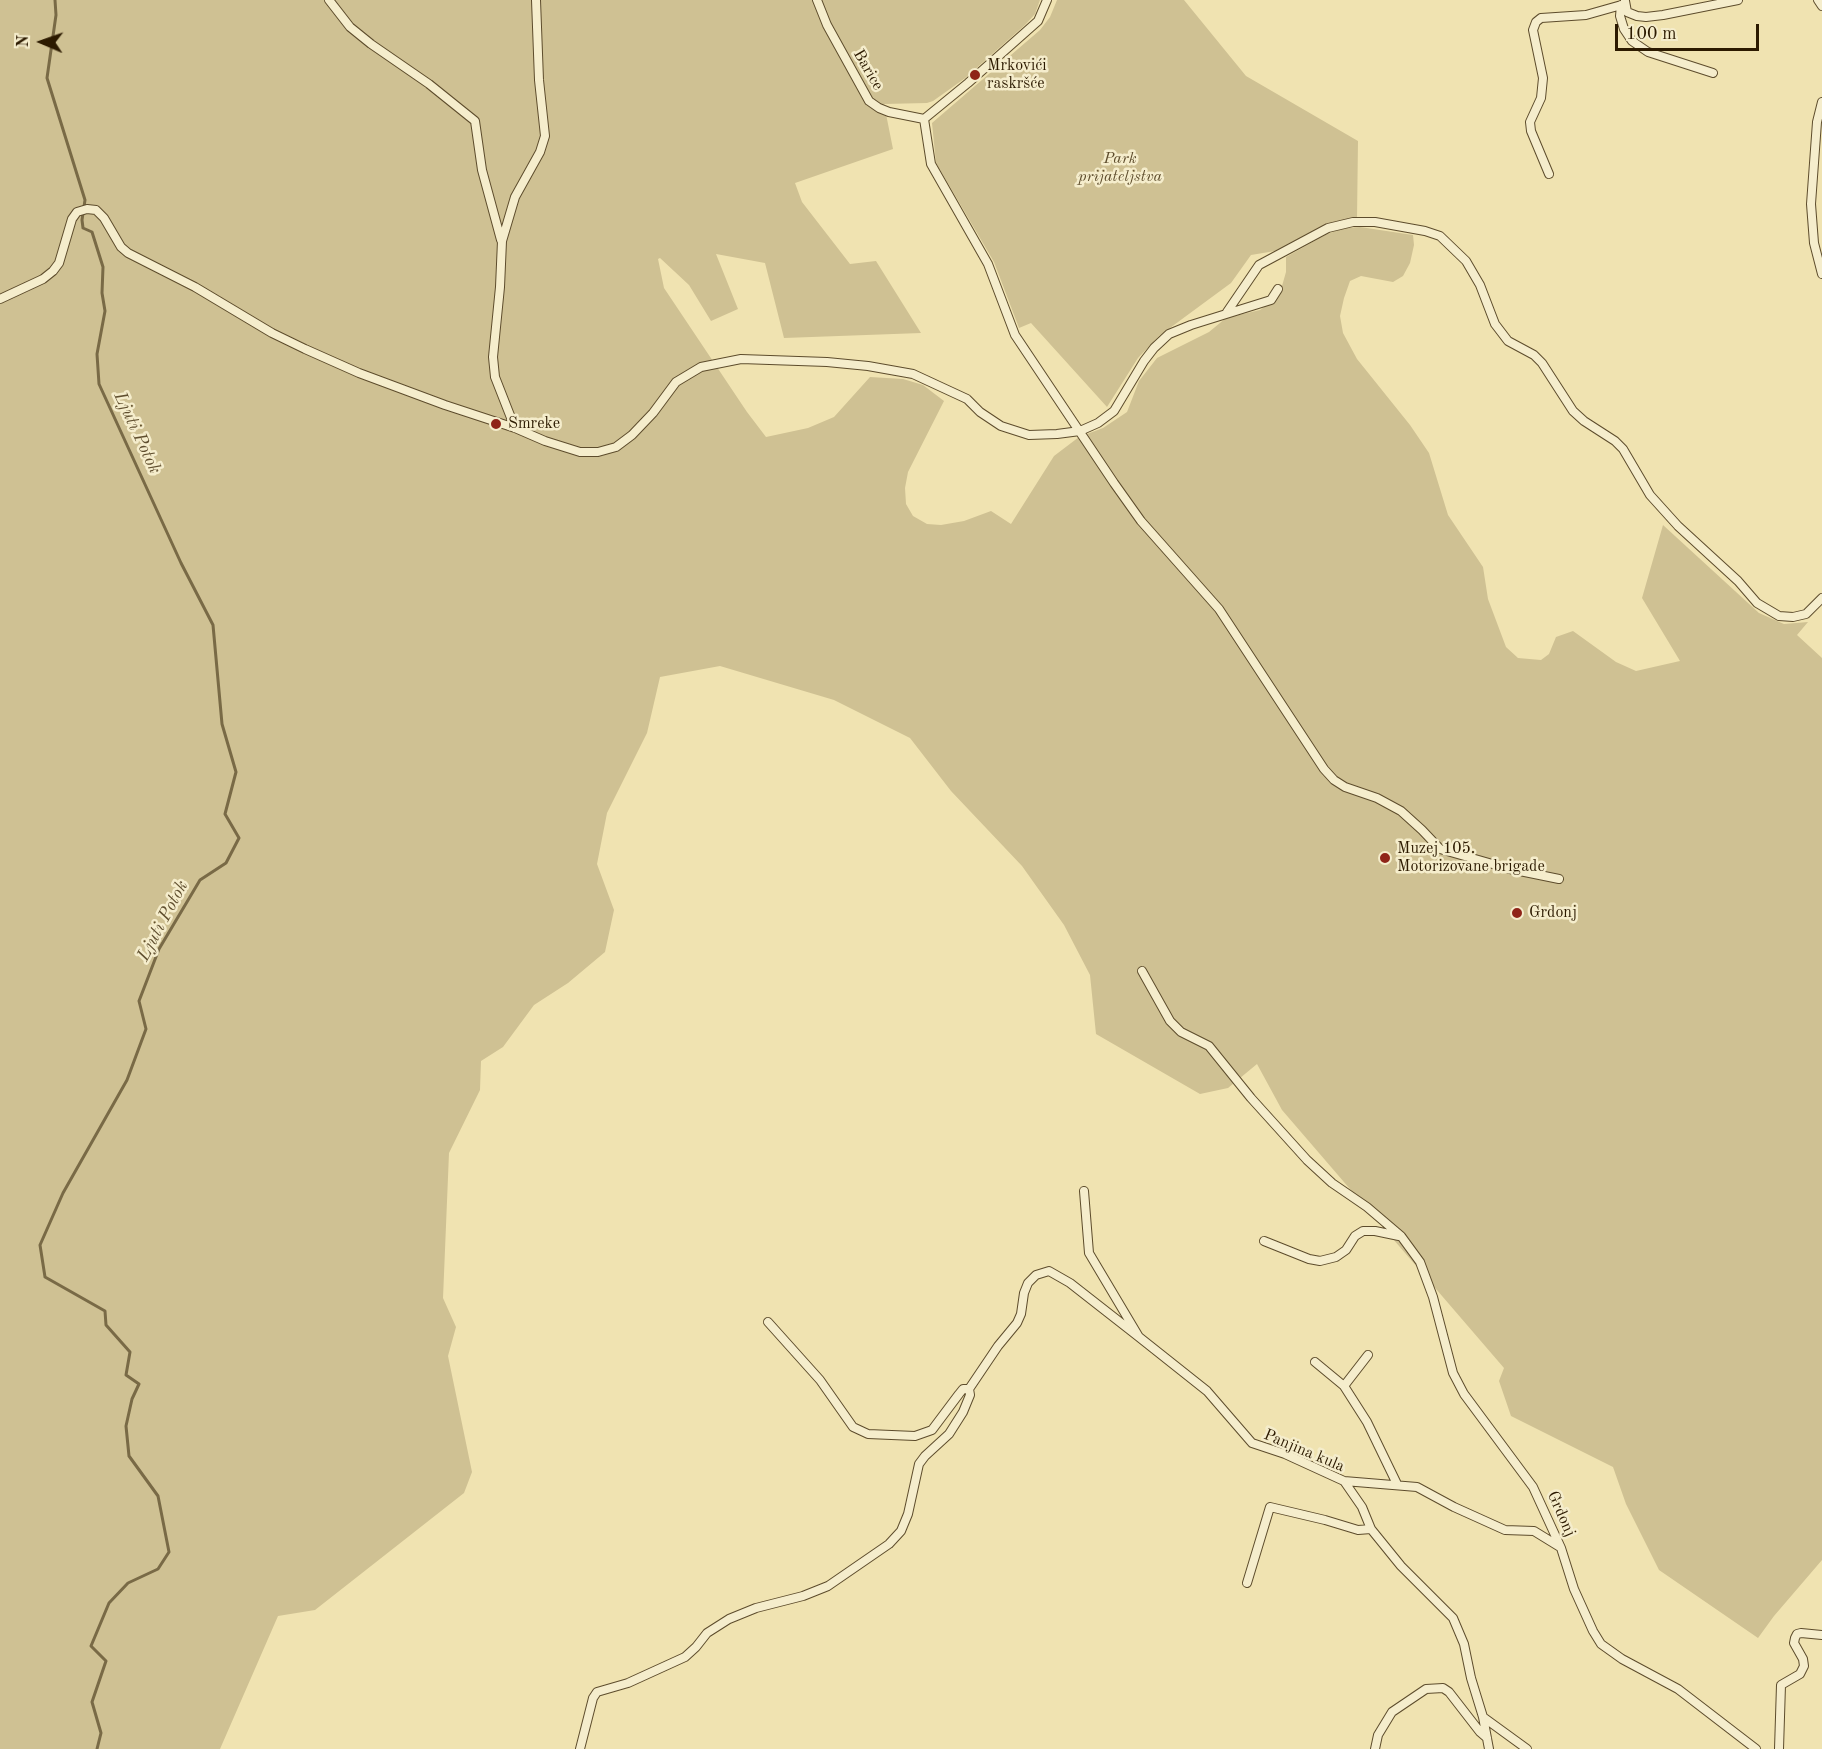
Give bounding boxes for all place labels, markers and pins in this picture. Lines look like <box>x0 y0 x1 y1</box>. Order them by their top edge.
place label: Mrkovići raskršće <box>987 56 1047 94</box>
marker: Mrkovići raskršće <box>968 68 982 82</box>
place label: Smreke <box>508 414 560 434</box>
marker: Smreke <box>489 417 503 431</box>
place label: Muzej 105. Motorizovane brigade <box>1397 839 1545 877</box>
marker: Muzej 105. Motorizovane brigade <box>1378 851 1392 865</box>
place label: Grdonj <box>1529 903 1577 923</box>
marker: Grdonj <box>1510 906 1524 920</box>

